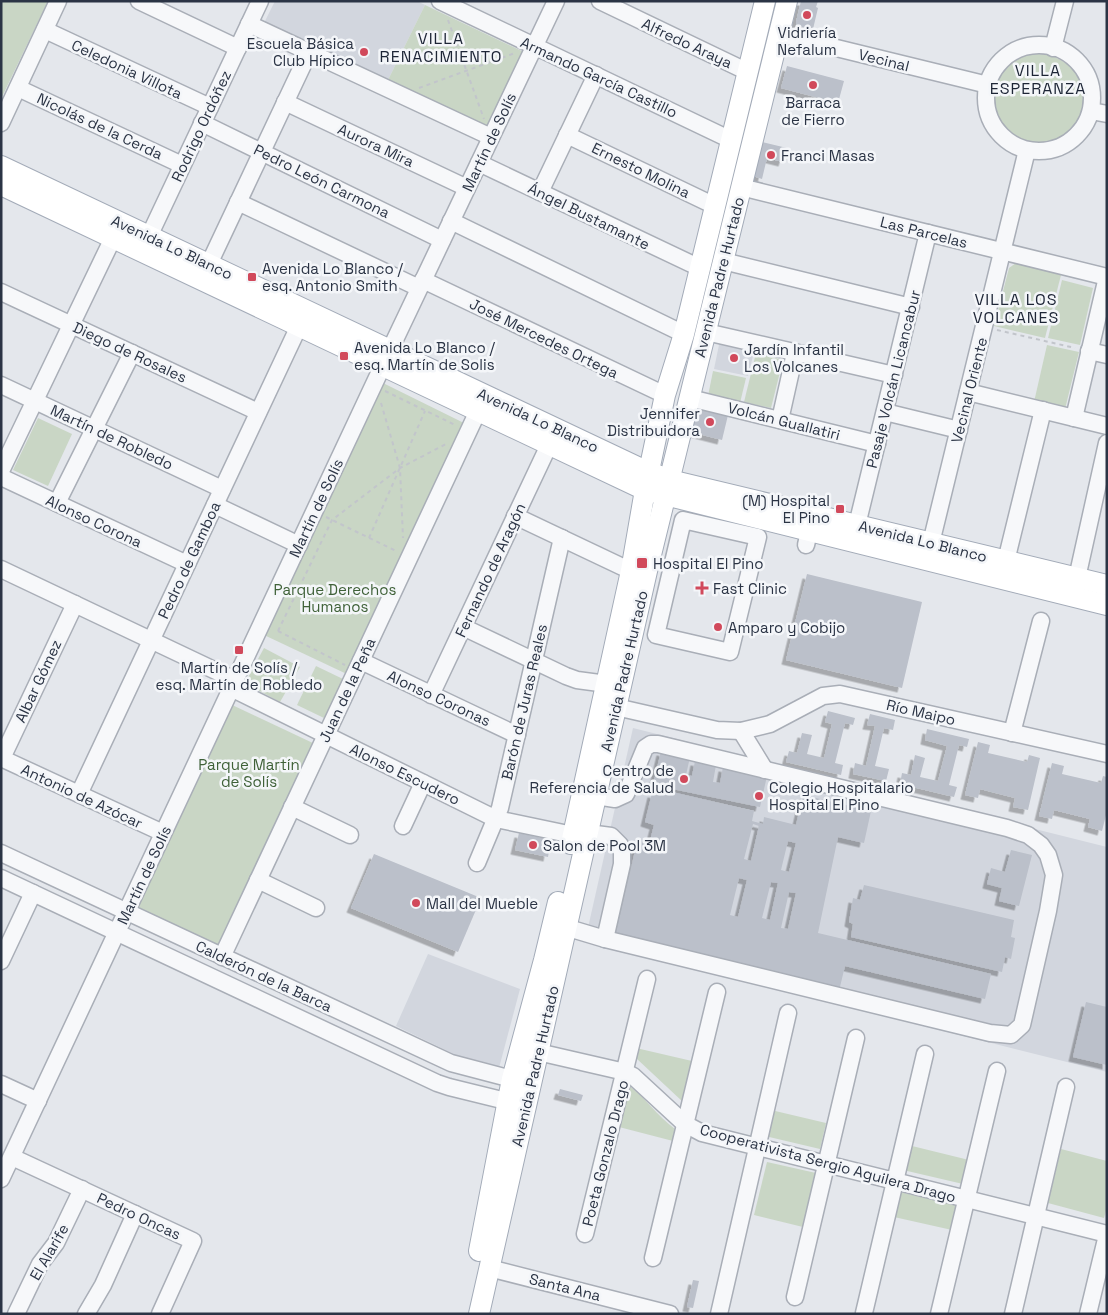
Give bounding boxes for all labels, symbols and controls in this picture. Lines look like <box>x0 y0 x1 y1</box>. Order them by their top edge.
marker: Vidriería Nefalum <box>801 9 813 21</box>
street label: Alfredo Araya <box>639 14 736 72</box>
place label: Vidriería Nefalum <box>777 23 837 59</box>
district label: VILLA RENACIMIENTO <box>380 28 502 67</box>
street label: Armando García Castillo <box>518 32 680 122</box>
place label: Escuela Básica Club Hípico <box>247 34 354 70</box>
street label: Celedonia Villota <box>69 35 186 103</box>
street label: Vecinal <box>857 45 911 75</box>
marker: Escuela Básica Club Hípico <box>358 46 370 58</box>
district label: VILLA ESPERANZA <box>990 60 1086 99</box>
street label: Rodrigo Ordóñez <box>167 67 235 185</box>
marker: Barraca de Fierro <box>807 79 819 91</box>
street label: Nicolás de la Cerda <box>34 89 166 164</box>
street label: Martín de Solís <box>458 89 520 195</box>
place label: Barraca de Fierro <box>781 93 845 129</box>
street label: Aurora Mira <box>335 119 417 171</box>
street label: Ernesto Molina <box>589 138 694 202</box>
street label: Pedro León Carmona <box>251 140 393 222</box>
place label: Franci Masas <box>781 146 875 165</box>
marker: Franci Masas <box>765 149 777 161</box>
street label: Ángel Bustamante <box>525 178 653 254</box>
street label: Avenida Padre Hurtado <box>690 195 748 359</box>
street label: Avenida Lo Blanco <box>108 211 236 283</box>
street label: Las Parcelas <box>878 212 970 252</box>
place label: Avenida Lo Blanco / esq. Antonio Smith <box>262 259 404 295</box>
marker: Avenida Lo Blanco / esq. Antonio Smith <box>246 271 258 283</box>
street label: Pasaje Volcán Licancabur <box>862 287 924 470</box>
district label: VILLA LOS VOLCANES <box>973 289 1059 328</box>
street label: José Mercedes Ortega <box>466 294 622 382</box>
street label: Diego de Rosales <box>70 317 190 387</box>
street label: Vecinal Oriente <box>947 335 991 445</box>
place label: Avenida Lo Blanco / esq. Martín de Solis <box>354 338 496 374</box>
place label: Jardín Infantil Los Volcanes <box>744 340 844 376</box>
marker: Avenida Lo Blanco / esq. Martín de Solis <box>338 350 350 362</box>
marker: Jardín Infantil Los Volcanes <box>728 352 740 364</box>
street label: Avenida Lo Blanco <box>474 384 602 456</box>
street label: Volcán Guallatiri <box>726 398 842 444</box>
street label: Martín de Robledo <box>48 400 176 474</box>
place label: Jennifer Distribuidora <box>607 404 700 440</box>
marker: Jennifer Distribuidora <box>704 416 716 428</box>
street label: Martín de Solís <box>285 455 347 561</box>
street label: Alonso Corona <box>43 490 145 552</box>
place label: (M) Hospital El Pino <box>742 491 830 527</box>
street label: Pedro de Gamboa <box>154 498 225 622</box>
street label: Fernando de Aragón <box>451 500 529 640</box>
marker: (M) Hospital El Pino <box>834 503 846 515</box>
street label: Avenida Lo Blanco <box>857 516 989 566</box>
place label: Hospital El Pino <box>653 554 764 573</box>
marker: Hospital El Pino <box>635 556 649 570</box>
place label: Fast Clinic <box>713 579 787 598</box>
park label: Parque Derechos Humanos <box>274 580 397 616</box>
marker: Fast Clinic <box>695 581 709 595</box>
street label: Avenida Padre Hurtado <box>596 589 652 753</box>
place label: Amparo y Cobijo <box>728 618 845 637</box>
marker: Amparo y Cobijo <box>712 621 724 633</box>
street label: Barón de Juras Reales <box>497 622 551 782</box>
street label: Juan de la Peña <box>314 634 380 745</box>
street label: Albar Gómez <box>10 636 66 726</box>
marker: Martín de Solís / esq. Martín de Robledo <box>233 644 245 656</box>
place label: Martín de Solís / esq. Martín de Robledo <box>156 658 322 694</box>
street label: Alonso Coronas <box>384 666 494 730</box>
street label: Río Maipo <box>885 695 957 729</box>
street label: Alonso Escudero <box>347 739 463 809</box>
park label: Parque Martín de Solís <box>198 755 300 791</box>
street label: Antonio de Azócar <box>18 759 146 833</box>
place label: Centro de Referencia de Salud <box>529 761 674 797</box>
marker: Centro de Referencia de Salud <box>678 773 690 785</box>
place label: Colegio Hospitalario Hospital El Pino <box>769 778 914 814</box>
marker: Colegio Hospitalario Hospital El Pino <box>753 790 765 802</box>
street label: Martín de Solís <box>113 822 175 928</box>
place label: Salon de Pool 3M <box>543 836 666 855</box>
marker: Salon de Pool 3M <box>527 839 539 851</box>
place label: Mall del Mueble <box>426 894 538 913</box>
marker: Mall del Mueble <box>410 897 422 909</box>
street label: Calderón de la Barca <box>193 936 336 1016</box>
street label: Avenida Padre Hurtado <box>507 984 563 1148</box>
street label: Poeta Gonzalo Drago <box>578 1078 632 1228</box>
street label: Cooperativista Sergio Aguilera Drago <box>698 1120 958 1206</box>
street label: Pedro Oncas <box>94 1188 184 1244</box>
street label: El Alarife <box>25 1220 73 1284</box>
street label: Santa Ana <box>527 1269 603 1305</box>

